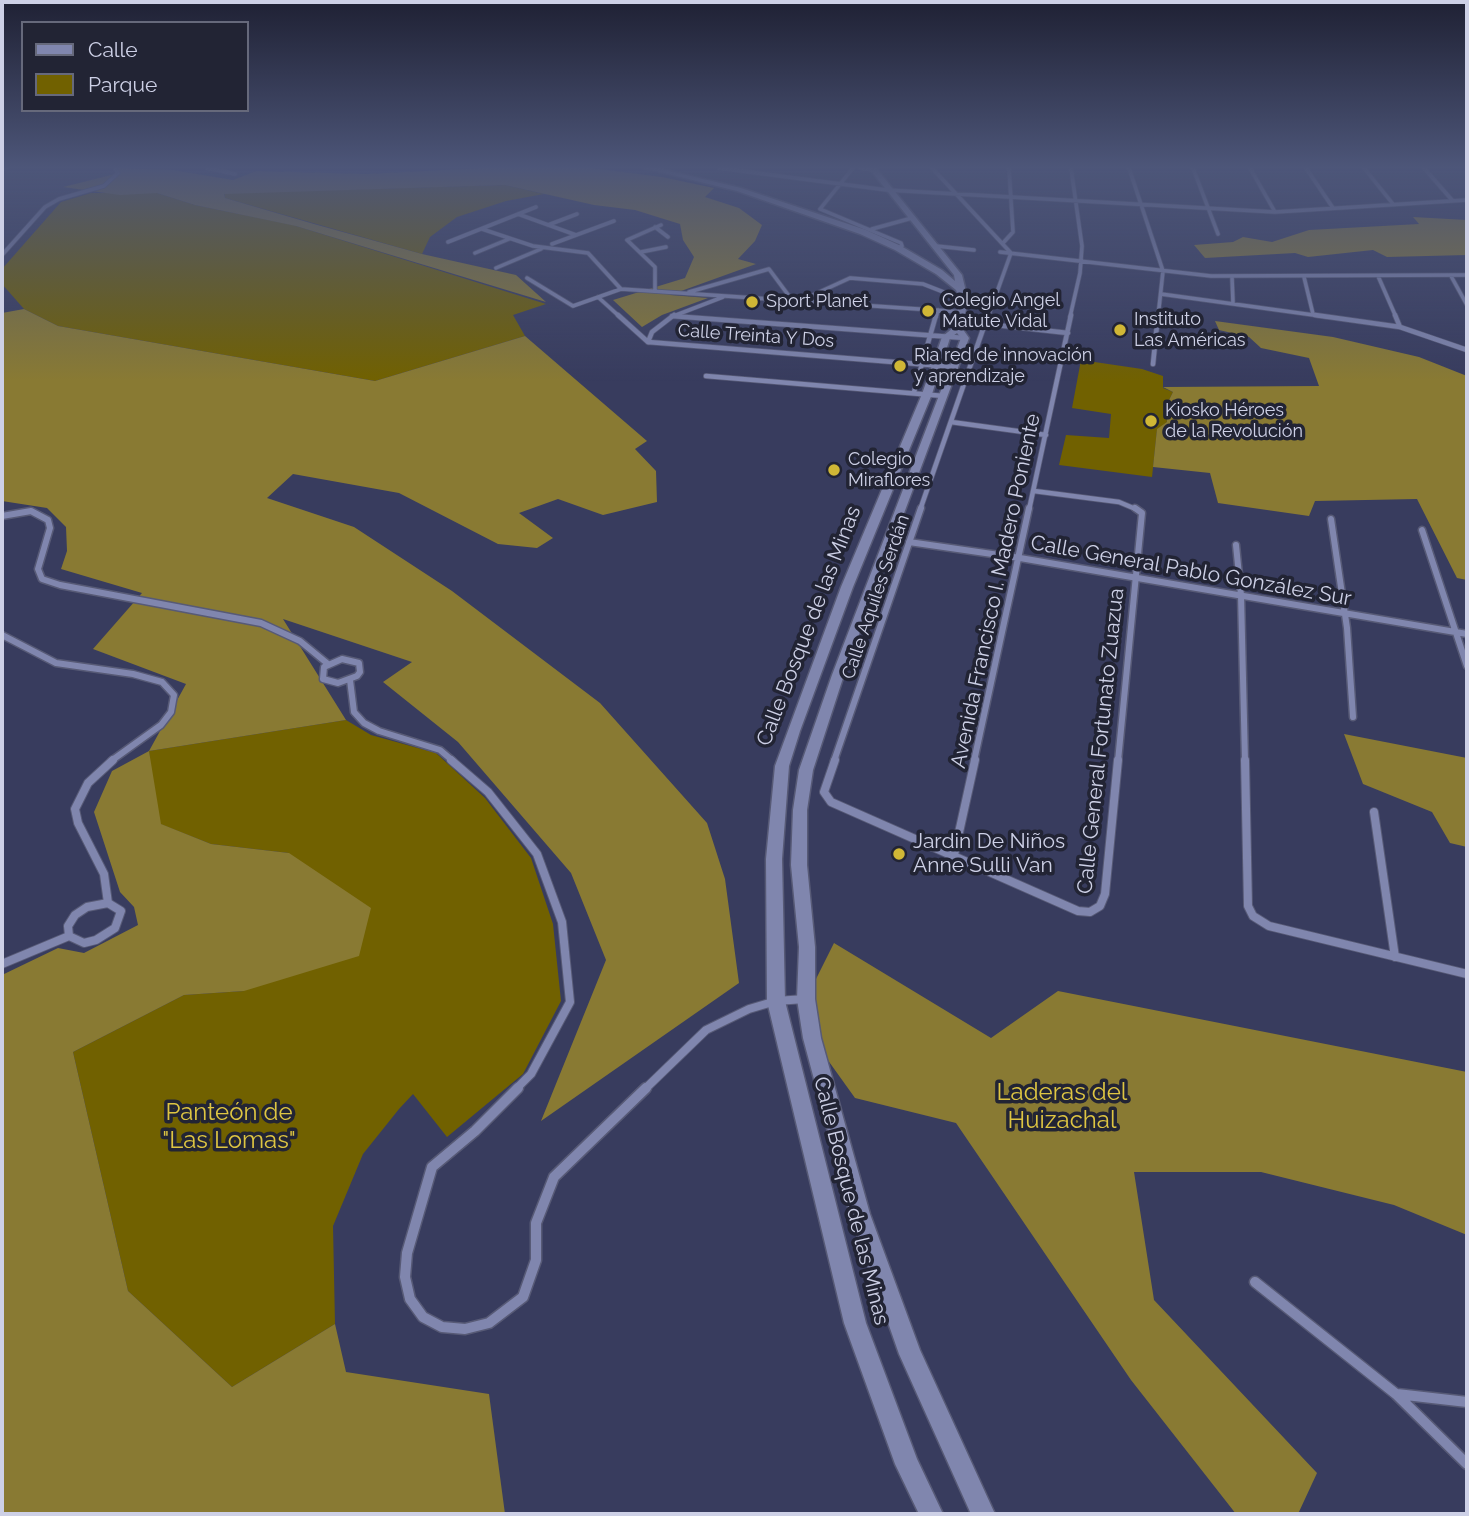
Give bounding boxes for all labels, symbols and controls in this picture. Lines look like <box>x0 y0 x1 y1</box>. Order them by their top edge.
legend <box>21 21 248 112</box>
text: Calle <box>88 37 138 62</box>
text: Parque <box>88 72 157 97</box>
place label: Colegio Angel Matute Vidal <box>942 290 1060 332</box>
place label: Sport Planet <box>766 291 869 313</box>
marker: Sport Planet <box>744 294 760 310</box>
marker: Colegio Angel Matute Vidal <box>920 303 936 319</box>
place label: Instituto Las Américas <box>1134 309 1245 352</box>
street label: Calle Treinta Y Dos <box>677 320 835 352</box>
marker: Instituto Las Américas <box>1112 322 1128 338</box>
place label: Ria red de innovación y aprendizaje <box>914 345 1092 388</box>
marker: Ria red de innovación y aprendizaje <box>892 358 908 374</box>
place label: Kiosko Héroes de la Revolución <box>1165 400 1303 442</box>
street label: Avenida Francisco I. Madero Poniente <box>946 411 1046 771</box>
marker: Kiosko Héroes de la Revolución <box>1143 413 1159 429</box>
place label: Colegio Miraflores <box>848 449 930 491</box>
marker: Colegio Miraflores <box>826 462 842 478</box>
street label: Calle Bosque de las Minas <box>752 502 866 750</box>
street label: Calle Aquiles Serdán <box>838 512 914 682</box>
street label: Calle General Pablo González Sur <box>1029 530 1353 612</box>
street label: Calle General Fortunato Zuazua <box>1072 587 1130 895</box>
place label: Jardin De Niños Anne Sulli Van <box>913 829 1065 879</box>
marker: Jardin De Niños Anne Sulli Van <box>891 846 907 862</box>
street label: Calle Bosque de las Minas <box>808 1074 894 1328</box>
park label: Laderas del Huizachal <box>997 1079 1127 1135</box>
park label: Panteón de "Las Lomas" <box>162 1099 296 1155</box>

